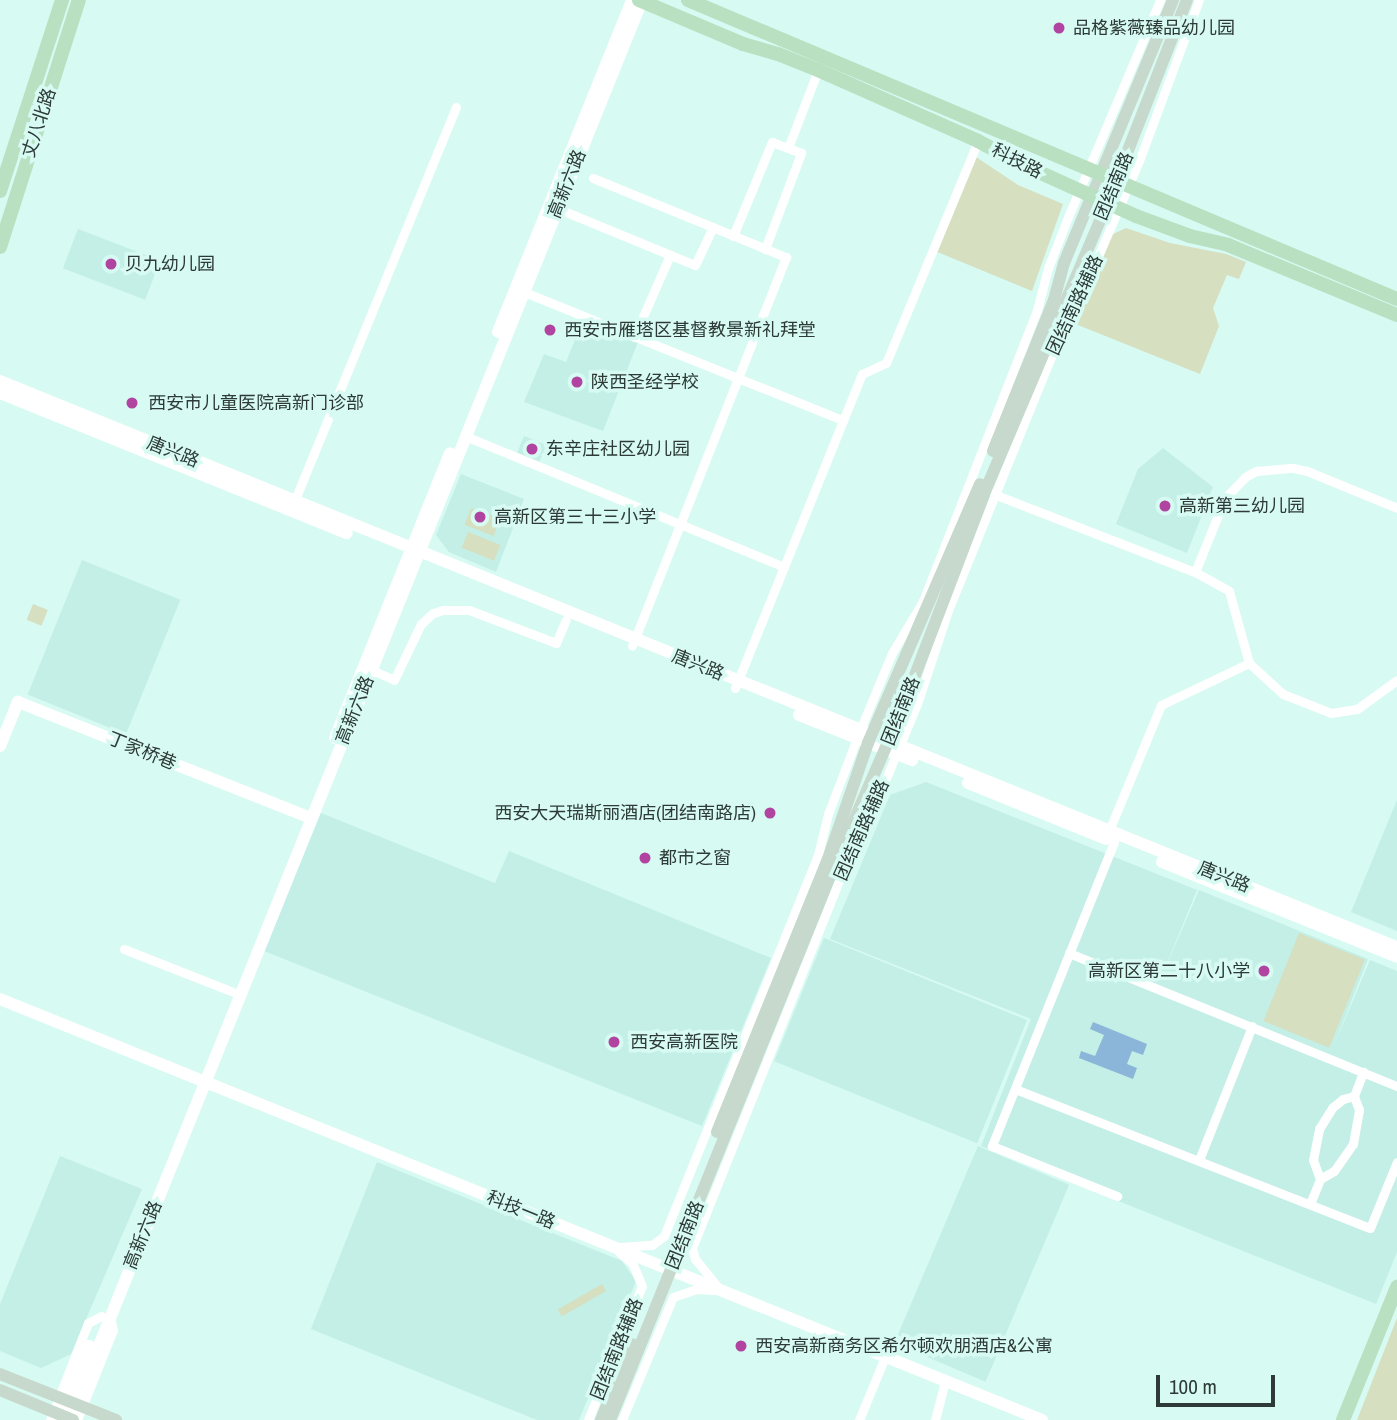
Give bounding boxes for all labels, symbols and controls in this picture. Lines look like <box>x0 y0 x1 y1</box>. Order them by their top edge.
place label: 品格紫薇臻品幼儿园 <box>1073 17 1235 39</box>
marker: 品格紫薇臻品幼儿园 <box>1051 20 1067 36</box>
street label: 丈八北路 <box>18 85 60 161</box>
street label: 科技路 <box>988 139 1046 183</box>
street label: 高新六路 <box>544 147 590 221</box>
street label: 团结南路 <box>1090 149 1138 223</box>
street label: 团结南路辅路 <box>1042 251 1108 359</box>
place label: 贝九幼儿园 <box>125 253 215 275</box>
marker: 贝九幼儿园 <box>103 256 119 272</box>
place label: 西安市雁塔区基督教景新礼拜堂 <box>564 319 816 341</box>
marker: 西安市雁塔区基督教景新礼拜堂 <box>542 322 558 338</box>
place label: 陕西圣经学校 <box>591 371 699 393</box>
marker: 陕西圣经学校 <box>569 374 585 390</box>
place label: 西安市儿童医院高新门诊部 <box>148 392 364 414</box>
marker: 西安市儿童医院高新门诊部 <box>122 393 142 413</box>
street label: 唐兴路 <box>144 432 202 472</box>
place label: 东辛庄社区幼儿园 <box>546 438 690 460</box>
marker: 东辛庄社区幼儿园 <box>524 441 540 457</box>
place label: 高新第三幼儿园 <box>1179 495 1305 517</box>
marker: 高新第三幼儿园 <box>1157 498 1173 514</box>
place label: 高新区第三十三小学 <box>494 506 656 528</box>
marker: 高新区第三十三小学 <box>472 509 488 525</box>
street label: 唐兴路 <box>669 645 727 685</box>
street label: 高新六路 <box>332 673 378 747</box>
street label: 团结南路 <box>878 674 924 748</box>
street label: 丁家桥巷 <box>105 728 179 774</box>
street label: 团结南路辅路 <box>830 776 894 884</box>
place label: 西安大天瑞斯丽酒店(团结南路店) <box>494 802 756 824</box>
marker: 西安大天瑞斯丽酒店(团结南路店) <box>762 805 778 821</box>
place label: 都市之窗 <box>659 847 731 869</box>
marker: 都市之窗 <box>637 850 653 866</box>
street label: 唐兴路 <box>1195 857 1253 897</box>
place label: 高新区第二十八小学 <box>1088 960 1250 982</box>
marker: 高新区第二十八小学 <box>1256 963 1272 979</box>
place label: 西安高新医院 <box>630 1031 738 1053</box>
marker: 西安高新医院 <box>604 1032 624 1052</box>
street label: 科技一路 <box>484 1187 558 1233</box>
street label: 高新六路 <box>120 1198 166 1272</box>
street label: 团结南路 <box>662 1198 708 1272</box>
street label: 团结南路辅路 <box>587 1295 647 1403</box>
place label: 西安高新商务区希尔顿欢朋酒店&公寓 <box>755 1335 1053 1357</box>
marker: 西安高新商务区希尔顿欢朋酒店&公寓 <box>733 1338 749 1354</box>
scale bar <box>1159 1360 1278 1404</box>
text: 100 m <box>1169 1372 1217 1401</box>

